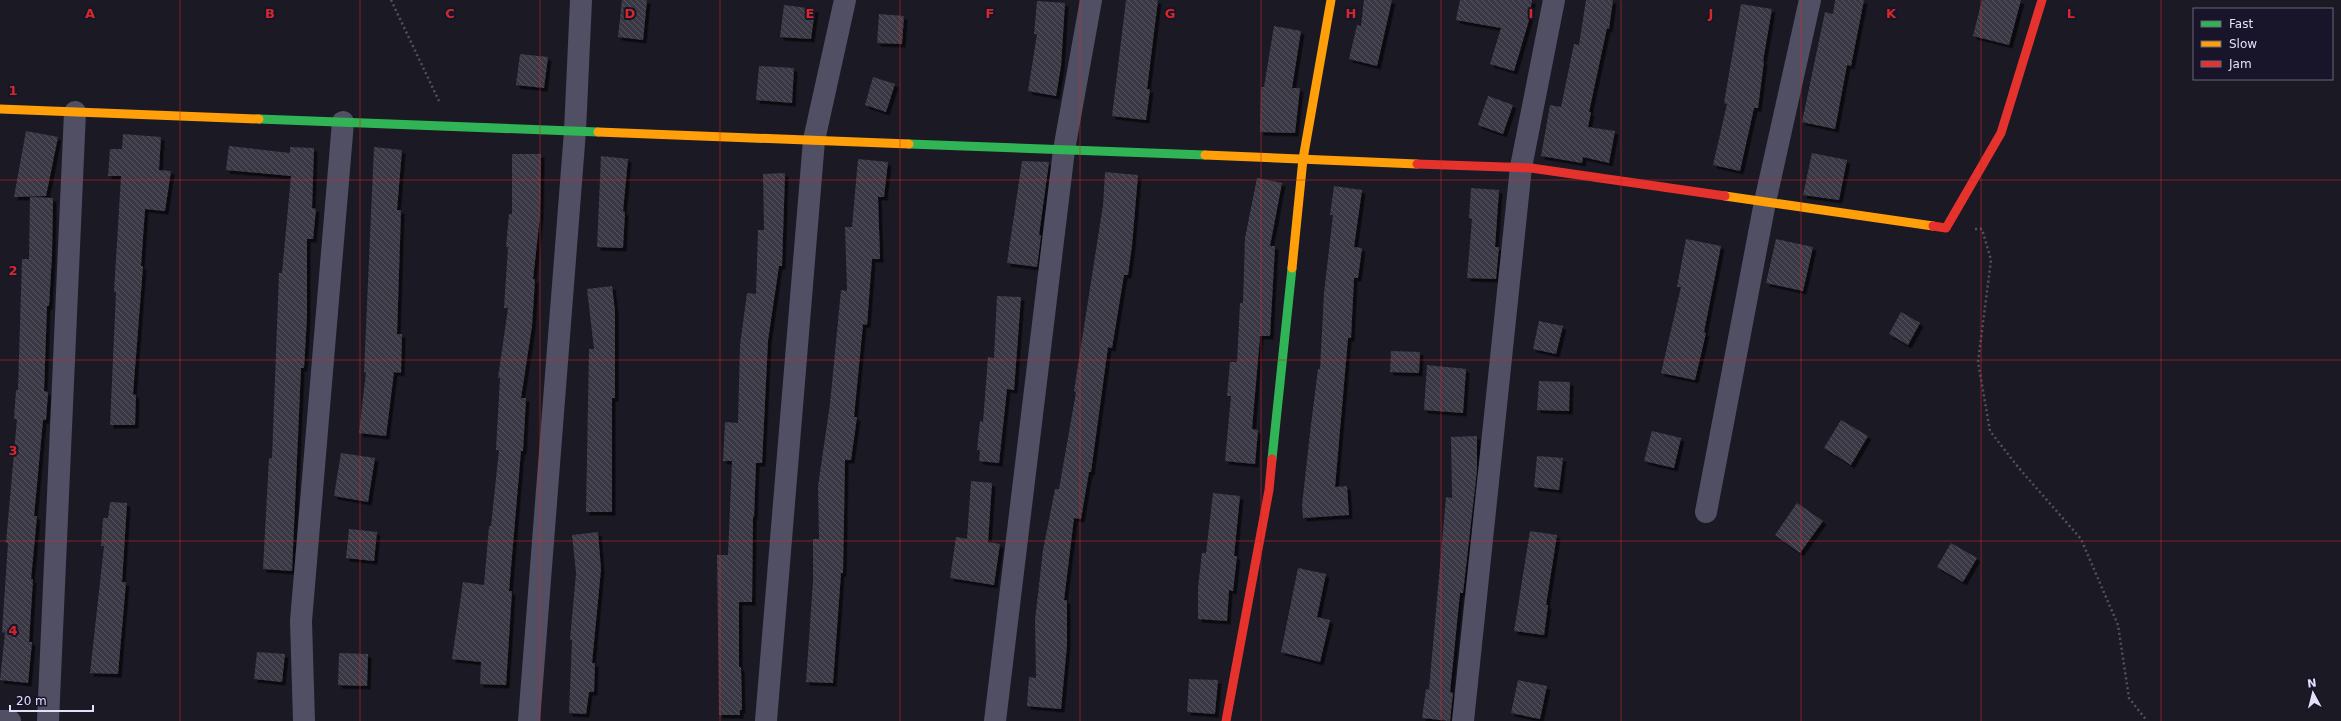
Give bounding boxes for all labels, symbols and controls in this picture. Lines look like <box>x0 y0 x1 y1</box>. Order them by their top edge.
text: A <box>85 6 95 21</box>
text: B <box>265 6 275 21</box>
text: C <box>445 6 455 21</box>
text: D <box>625 6 636 21</box>
text: E <box>806 6 814 21</box>
text: F <box>986 6 994 21</box>
text: G <box>1165 6 1175 21</box>
text: H <box>1346 6 1356 21</box>
text: I <box>1529 6 1533 21</box>
text: J <box>1708 6 1713 21</box>
text: K <box>1886 6 1897 21</box>
text: L <box>2067 6 2075 21</box>
legend <box>2193 8 2333 80</box>
text: Fast <box>2229 17 2253 31</box>
text: Slow <box>2229 37 2257 51</box>
text: Jam <box>2228 57 2252 71</box>
text: 1 <box>8 83 18 98</box>
text: 2 <box>8 263 18 278</box>
text: 3 <box>8 443 18 458</box>
text: 4 <box>8 623 18 638</box>
north arrow <box>2293 673 2333 713</box>
text: N <box>2306 677 2317 691</box>
scale bar <box>10 687 93 713</box>
text: 20 m <box>16 694 47 708</box>

